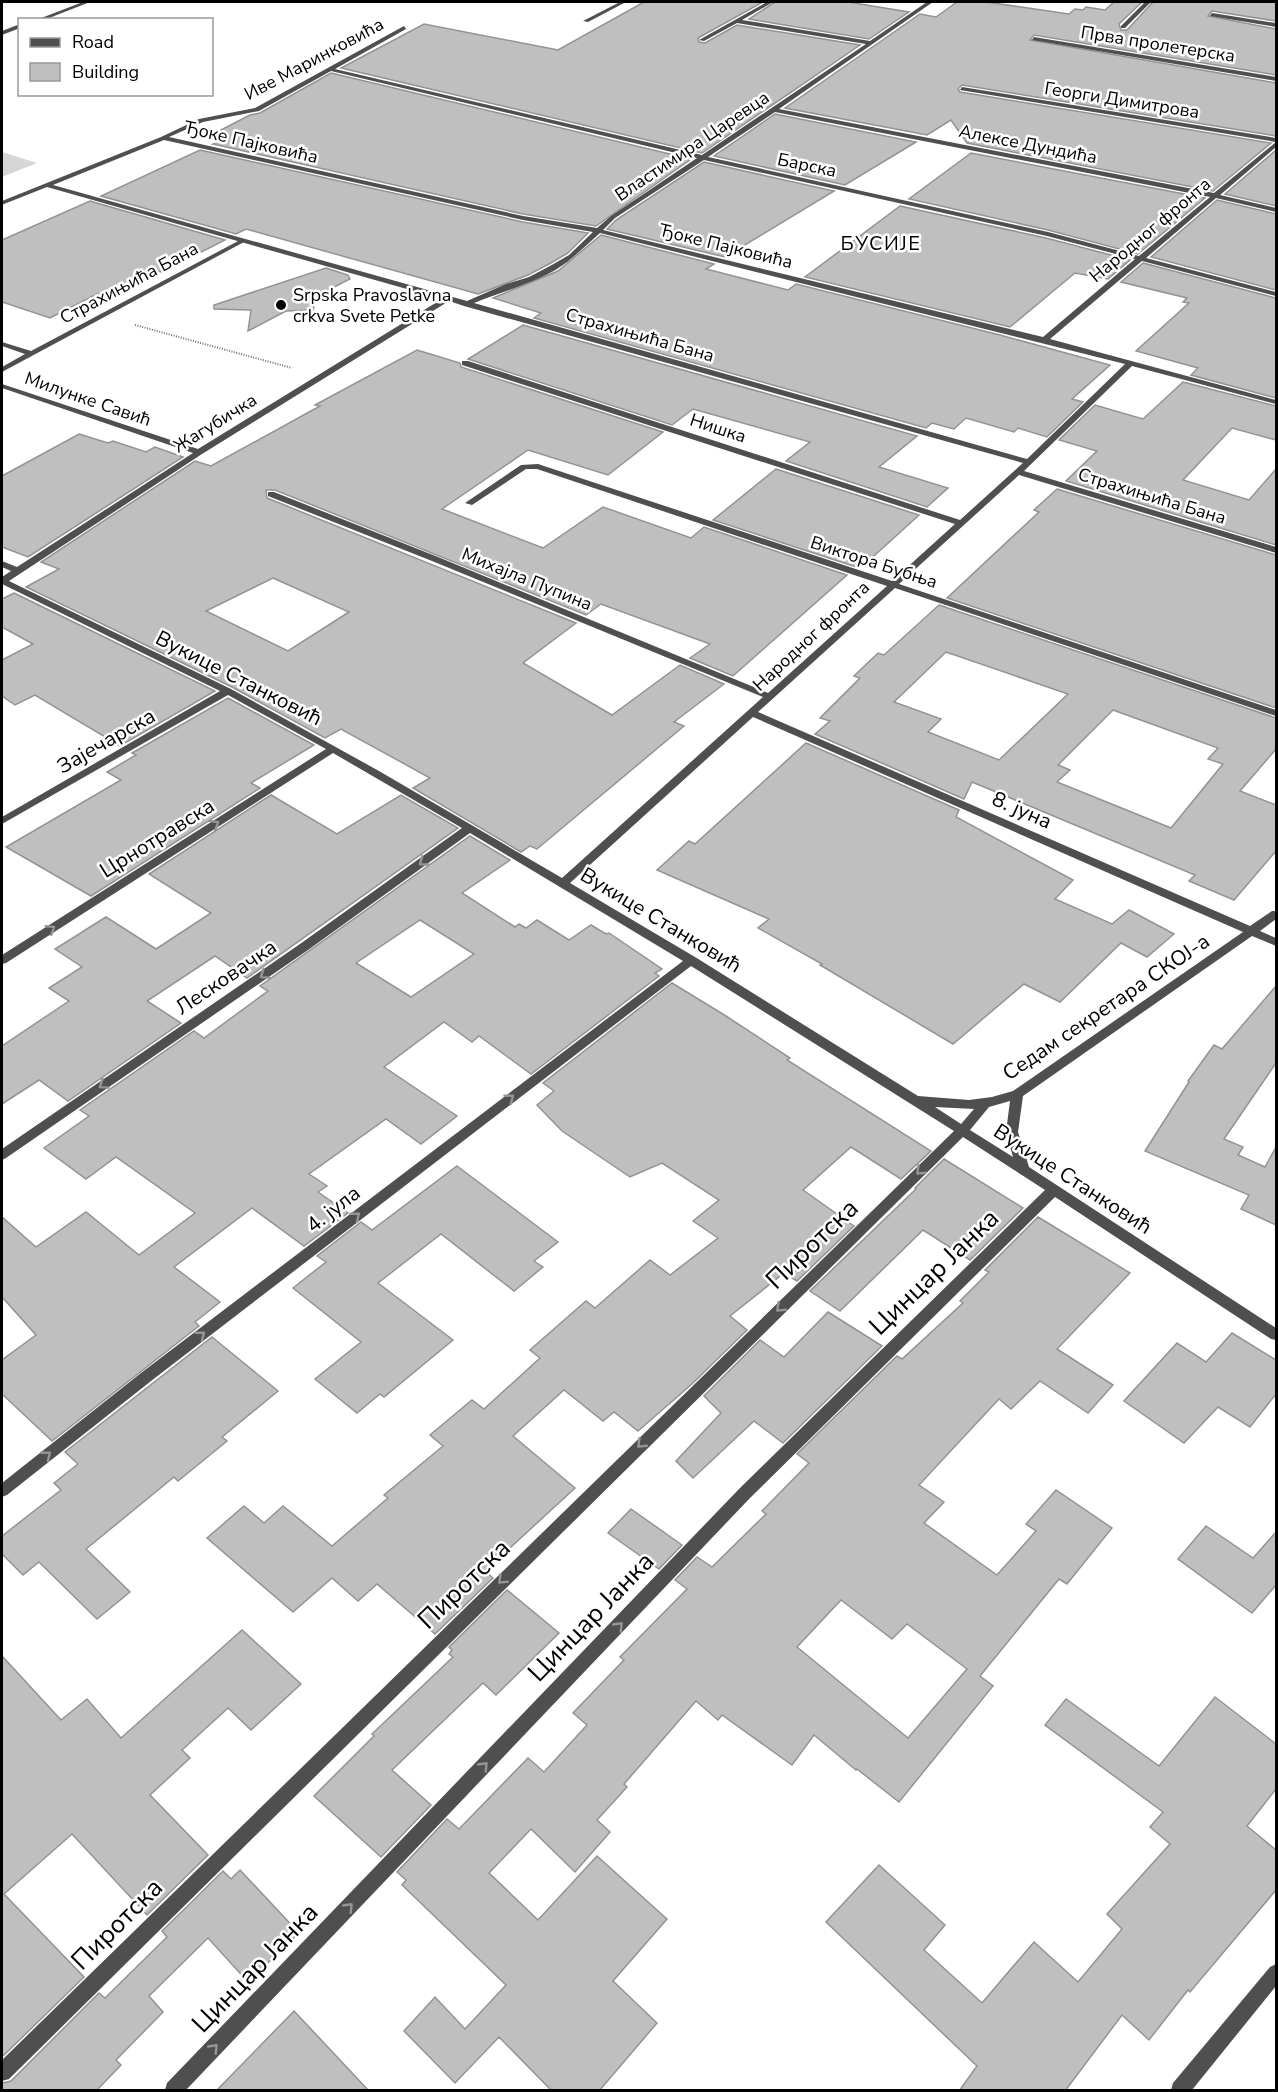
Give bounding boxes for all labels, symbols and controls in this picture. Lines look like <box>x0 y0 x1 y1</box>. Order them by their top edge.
street label: Иве Маринковића <box>240 12 388 106</box>
legend <box>18 18 213 96</box>
street label: Прва пролетерска <box>1079 20 1237 68</box>
text: Road <box>72 30 114 54</box>
text: Building <box>72 60 139 84</box>
street label: Георги Димитрова <box>1043 76 1201 124</box>
street label: Властимира Царевца <box>610 85 774 207</box>
street label: Ђоке Пајковића <box>182 115 320 169</box>
street label: Алексе Дундића <box>957 119 1099 169</box>
street label: Барска <box>775 147 839 183</box>
street label: Народног фронта <box>1084 172 1216 288</box>
street label: Ђоке Пајковића <box>657 218 795 274</box>
district label: БУСИЈЕ <box>841 230 921 257</box>
street label: Страхињића Бана <box>56 236 202 330</box>
place label: Srpska Pravoslavna crkva Svete Petke <box>293 283 451 328</box>
marker: Srpska Pravoslavna crkva Svete Petke <box>274 298 288 312</box>
street label: Страхињића Бана <box>563 302 717 368</box>
street label: Милунке Савић <box>21 366 155 432</box>
street label: Жагубичка <box>169 388 261 458</box>
street label: Нишка <box>687 408 749 448</box>
street label: Страхињића Бана <box>1075 462 1229 530</box>
street label: Виктора Бубња <box>807 530 941 594</box>
street label: Михајла Пупина <box>458 542 596 616</box>
street label: Народног фронта <box>747 576 875 696</box>
street label: Вукице Станковић <box>151 624 327 732</box>
street label: Зајечарска <box>52 702 160 780</box>
street label: 8. јуна <box>988 784 1056 836</box>
street label: Црнотравска <box>94 792 220 884</box>
one-way arrow <box>209 821 220 832</box>
one-way arrow <box>418 855 429 866</box>
street label: Вукице Станковић <box>575 861 747 979</box>
one-way arrow <box>45 924 55 936</box>
street label: Седам секретара СКОЈ-а <box>997 927 1215 1087</box>
street label: Лесковачка <box>170 933 282 1021</box>
one-way arrow <box>259 968 270 979</box>
one-way arrow <box>98 1078 109 1089</box>
one-way arrow <box>504 1094 515 1105</box>
street label: Вукице Станковић <box>988 1117 1158 1241</box>
one-way arrow <box>916 1164 927 1175</box>
street label: 4. јула <box>300 1179 366 1239</box>
street label: Пиротска <box>758 1191 866 1297</box>
street label: Цинцар Јанка <box>861 1201 1007 1343</box>
one-way arrow <box>349 1213 360 1224</box>
one-way arrow <box>777 1300 788 1311</box>
one-way arrow <box>194 1332 205 1343</box>
one-way arrow <box>637 1437 647 1448</box>
one-way arrow <box>41 1452 52 1463</box>
street label: Пиротска <box>410 1531 518 1637</box>
street label: Цинцар Јанка <box>520 1544 662 1690</box>
one-way arrow <box>498 1573 509 1584</box>
one-way arrow <box>611 1622 622 1633</box>
one-way arrow <box>477 1763 488 1773</box>
street label: Пиротска <box>63 1870 171 1978</box>
street label: Цинцар Јанка <box>184 1895 326 2041</box>
one-way arrow <box>342 1904 353 1914</box>
one-way arrow <box>207 2045 218 2055</box>

